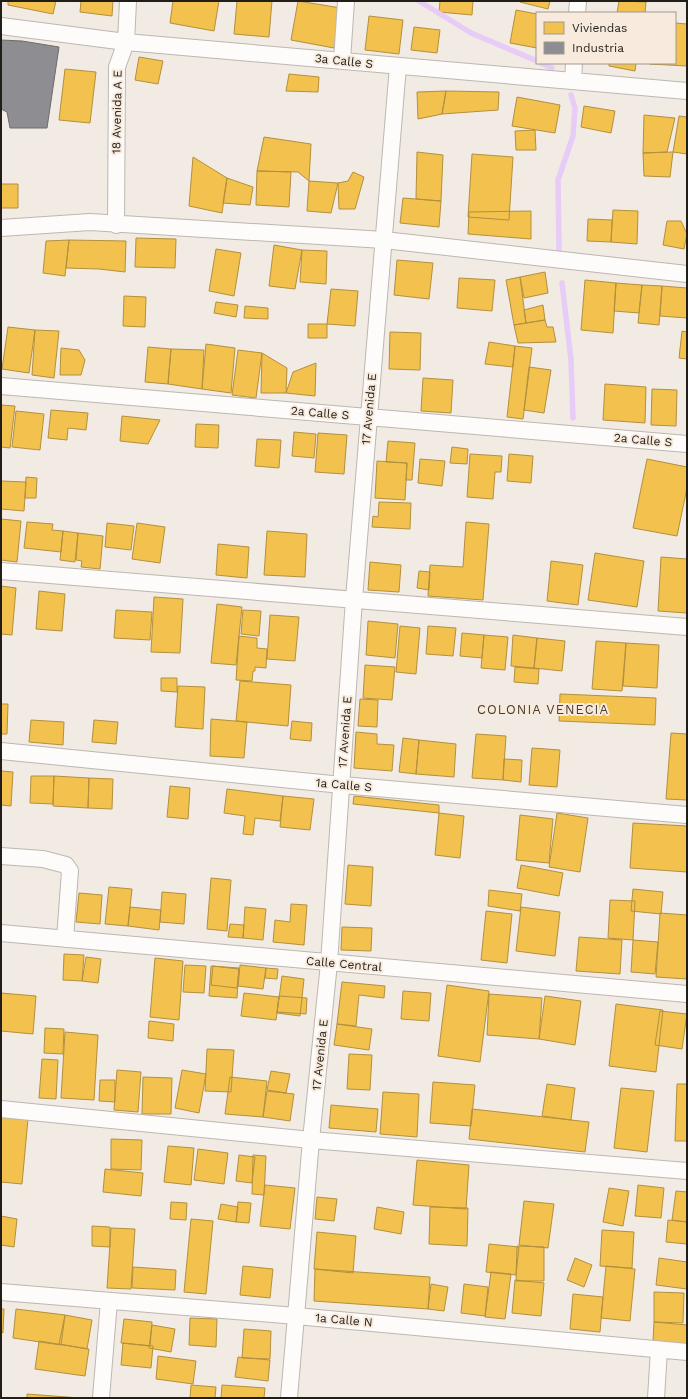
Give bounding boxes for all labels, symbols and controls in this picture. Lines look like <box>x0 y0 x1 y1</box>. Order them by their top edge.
legend <box>536 12 676 64</box>
text: Viviendas <box>572 21 627 35</box>
text: Industria <box>572 41 624 55</box>
street label: 3a Calle S <box>314 51 374 71</box>
street label: 18 Avenida A E <box>109 70 125 154</box>
street label: 17 Avenida E <box>359 372 379 445</box>
street label: 2a Calle S <box>290 403 350 423</box>
street label: 2a Calle S <box>613 430 673 450</box>
street label: 17 Avenida E <box>336 695 355 768</box>
district label: COLONIA VENECIA <box>477 702 609 717</box>
street label: 1a Calle S <box>315 776 373 794</box>
street label: Calle Central <box>305 954 383 974</box>
street label: 17 Avenida E <box>309 1018 331 1091</box>
street label: 1a Calle N <box>315 1311 373 1329</box>

